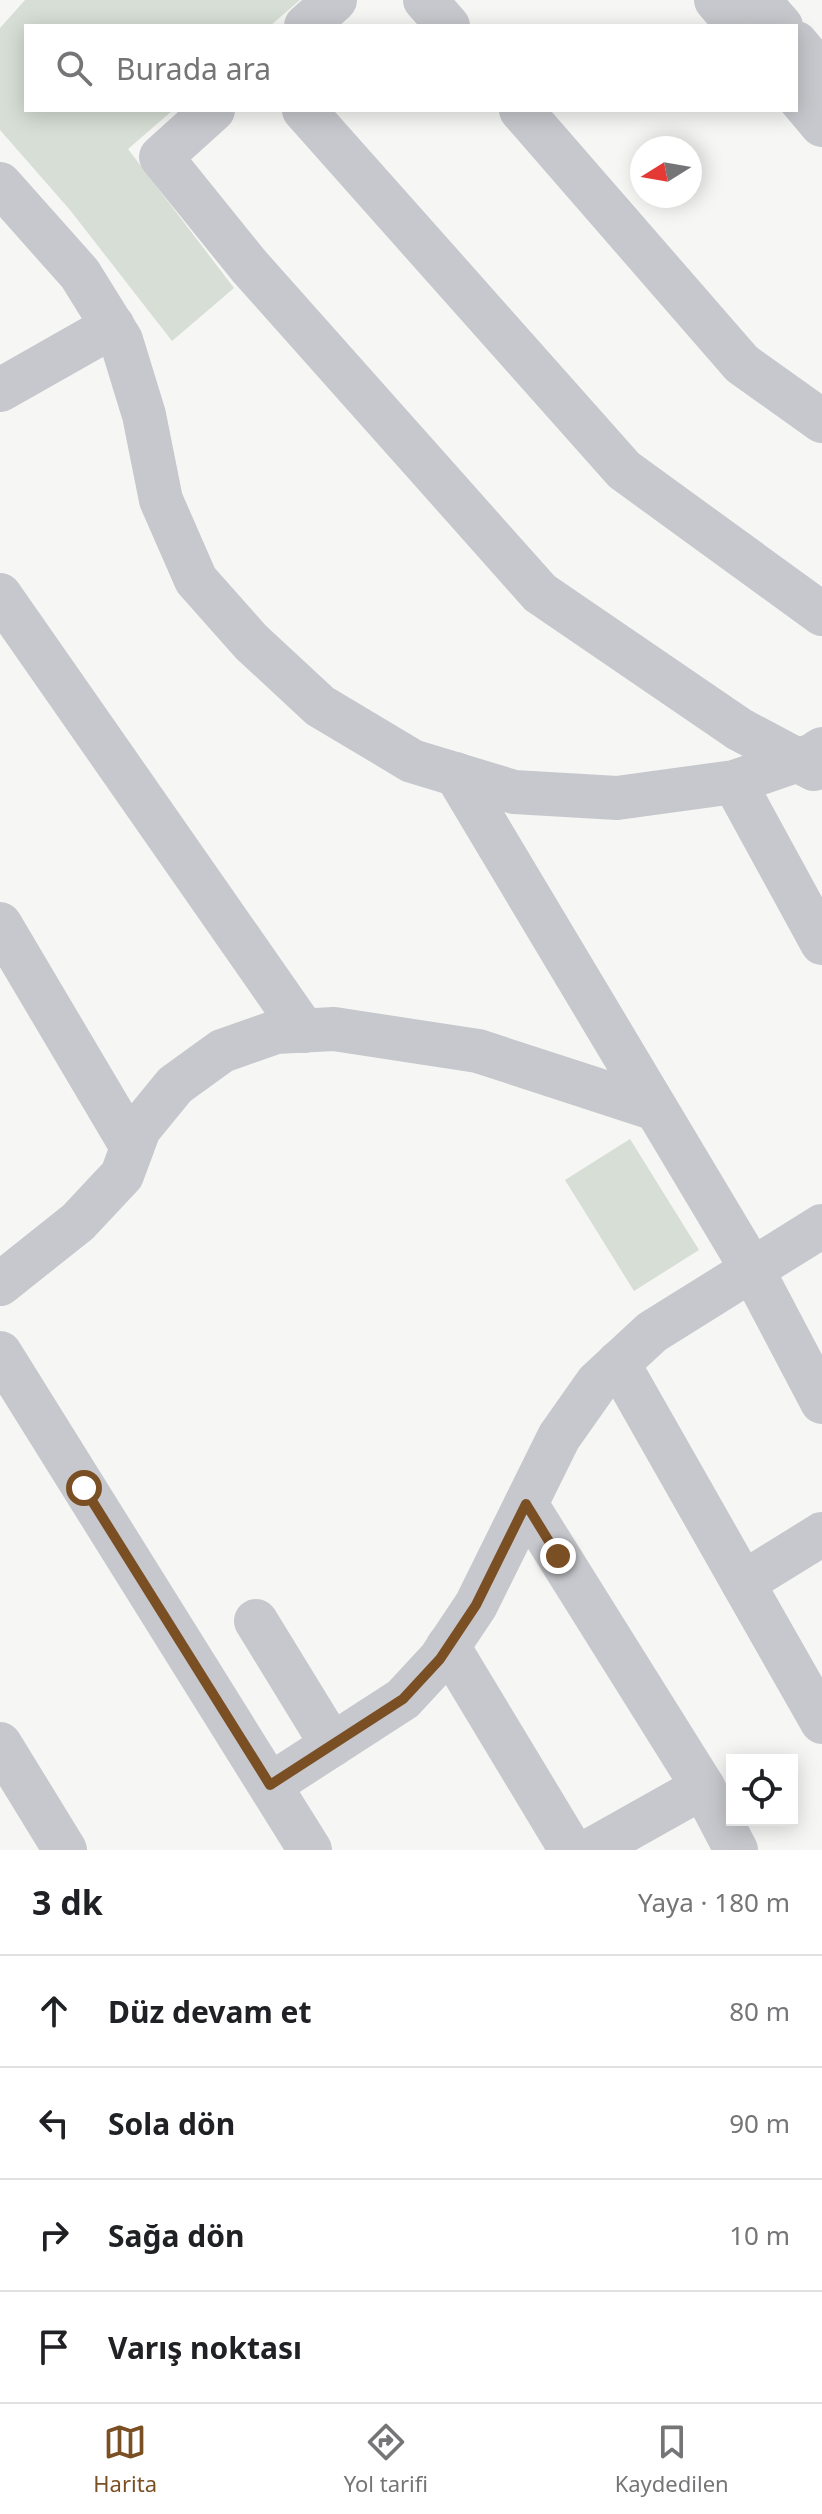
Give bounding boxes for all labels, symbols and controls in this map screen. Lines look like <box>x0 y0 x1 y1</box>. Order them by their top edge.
search box <box>24 24 798 112</box>
icon: search <box>52 46 96 90</box>
text: Burada ara <box>116 48 271 89</box>
north arrow <box>630 136 702 208</box>
route start <box>66 1470 102 1506</box>
route end <box>540 1538 576 1574</box>
map controls <box>726 1754 798 1826</box>
button: locate <box>726 1754 798 1826</box>
text: 3 dk <box>32 1879 103 1925</box>
text: Yaya · 180 m <box>638 1884 790 1920</box>
icon: ahead <box>32 1989 76 2033</box>
text: Düz devam et <box>108 1991 311 2032</box>
text: 80 m <box>729 1993 790 2029</box>
icon: left <box>32 2101 76 2145</box>
text: Sola dön <box>108 2103 235 2144</box>
text: 90 m <box>729 2105 790 2141</box>
icon: right <box>32 2213 76 2257</box>
text: Sağa dön <box>108 2215 244 2256</box>
text: 10 m <box>729 2217 790 2253</box>
icon: arrive <box>32 2325 76 2369</box>
text: Varış noktası <box>108 2327 302 2368</box>
tab: Harita <box>93 2420 157 2498</box>
tab: Yol tarifi <box>344 2420 428 2498</box>
tab: Kaydedilen <box>615 2420 729 2498</box>

